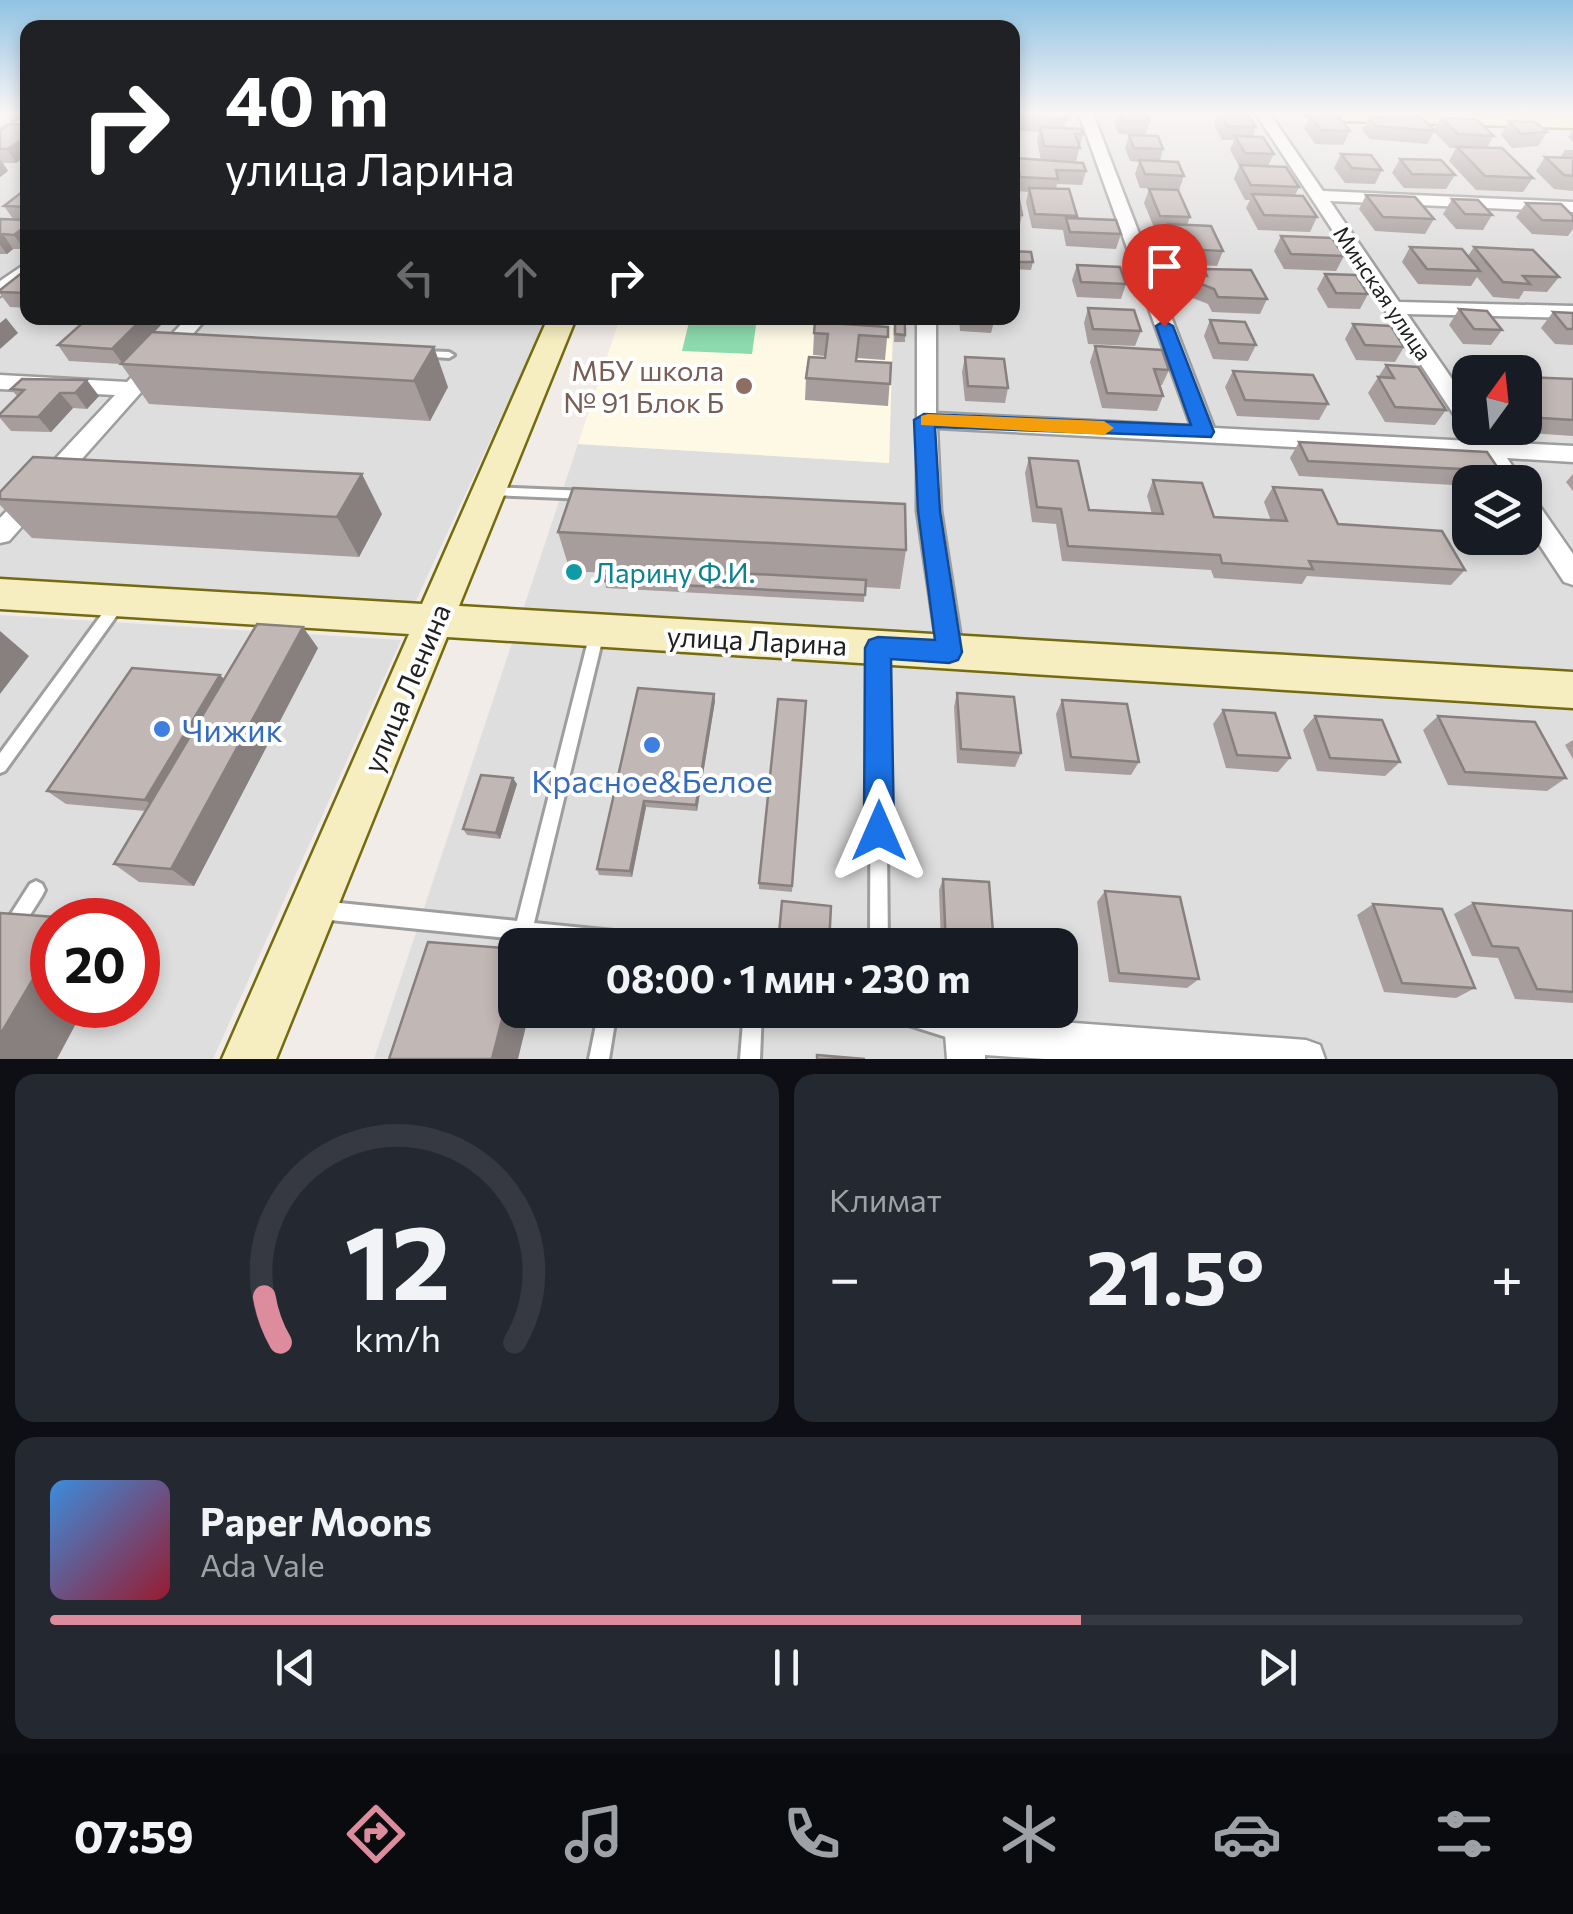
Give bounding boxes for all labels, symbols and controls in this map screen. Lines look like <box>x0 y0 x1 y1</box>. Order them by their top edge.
text: 40 m <box>225 55 389 140</box>
icon: right <box>60 60 190 190</box>
text: улица Ларина <box>225 140 515 195</box>
street label: Минская улица <box>1328 221 1438 365</box>
pin <box>1122 224 1207 327</box>
icon: arrive <box>1137 239 1192 294</box>
icon: left <box>388 250 443 305</box>
icon: ahead <box>493 250 548 305</box>
icon: right <box>598 250 653 305</box>
place label: МБУ школа № 91 Блок Б <box>563 353 724 419</box>
north arrow <box>1452 355 1542 445</box>
map controls <box>1452 355 1542 555</box>
marker: МБУ школа № 91 Блок Б <box>733 375 755 397</box>
button: layers <box>1452 465 1542 555</box>
place label: Ларину Ф.И. <box>594 555 755 589</box>
marker: Ларину Ф.И. <box>563 561 585 583</box>
street label: улица Ленина <box>355 598 457 778</box>
street label: улица Ларина <box>666 618 848 662</box>
place label: Чижик <box>182 709 283 749</box>
marker: Чижик <box>151 718 173 740</box>
marker: Красное&Белое <box>641 734 663 756</box>
place label: Красное&Белое <box>531 760 773 800</box>
position arrow <box>827 779 931 883</box>
speed limit sign: 20 <box>30 898 160 1028</box>
text: 08:00 · 1 мин · 230 m <box>606 954 970 1001</box>
text: Климат <box>829 1179 942 1219</box>
text: 12 <box>344 1194 450 1321</box>
text: 21.5° <box>1086 1229 1265 1320</box>
text: − <box>829 1242 860 1309</box>
text: + <box>1491 1242 1523 1309</box>
text: km/h <box>354 1316 440 1359</box>
text: Paper Moons <box>200 1497 432 1544</box>
text: Ada Vale <box>200 1544 325 1584</box>
icon: previous <box>268 1640 323 1695</box>
icon: pause <box>759 1640 814 1695</box>
icon: next <box>1250 1640 1305 1695</box>
icon: directions <box>341 1799 411 1869</box>
icon: music <box>559 1799 629 1869</box>
icon: phone <box>777 1799 847 1869</box>
icon: climate <box>994 1799 1064 1869</box>
icon: car <box>1212 1799 1282 1869</box>
icon: filters <box>1429 1799 1499 1869</box>
text: 07:59 <box>74 1807 194 1862</box>

